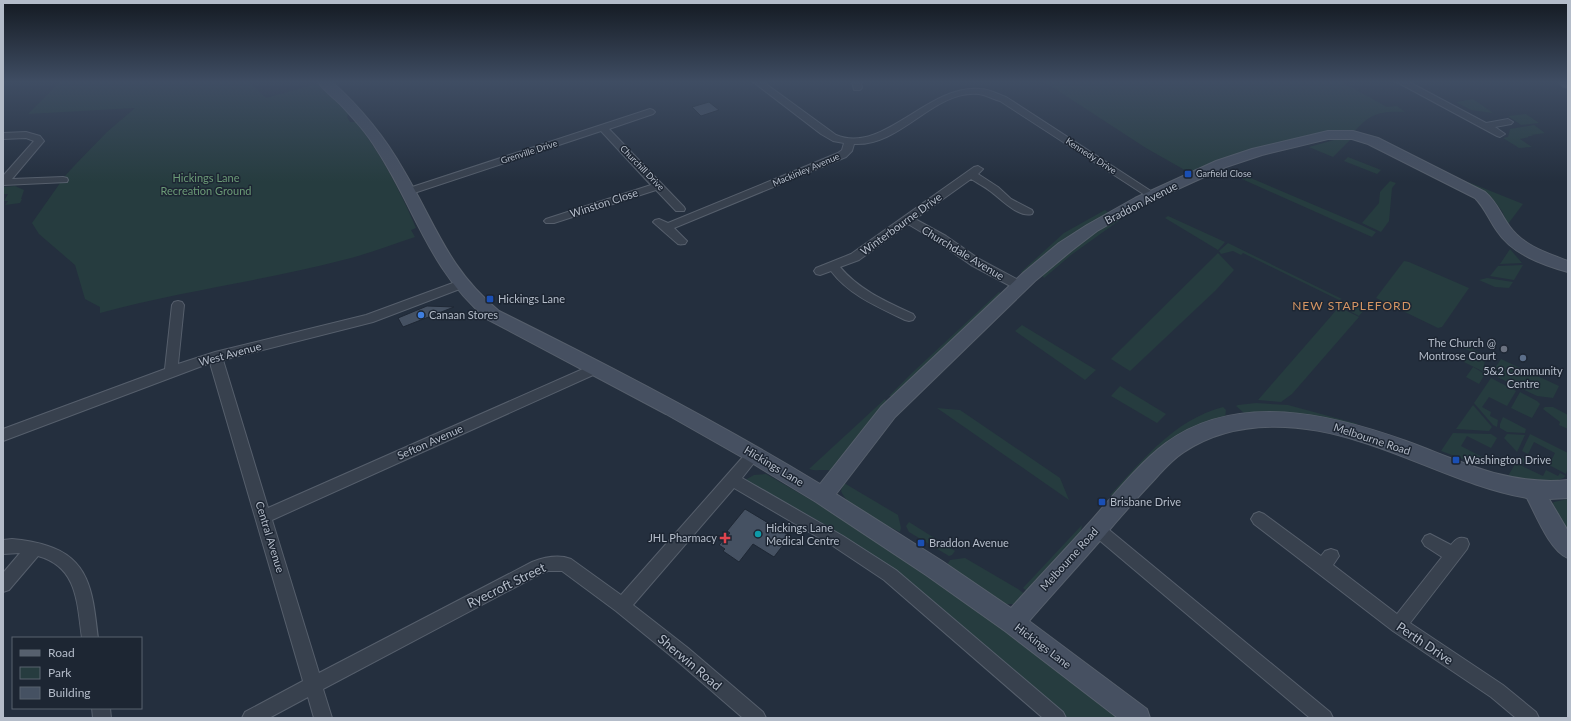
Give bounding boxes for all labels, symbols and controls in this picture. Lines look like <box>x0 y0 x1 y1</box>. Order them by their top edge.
street label: Kennedy Drive <box>1064 135 1119 176</box>
street label: Grenville Drive <box>499 137 559 166</box>
street label: Churchill Drive <box>618 143 667 193</box>
street label: Mackinley Avenue <box>771 150 841 189</box>
place label: Garfield Close <box>1196 168 1252 179</box>
marker: Garfield Close <box>1183 169 1193 179</box>
park label: Hickings Lane Recreation Ground <box>161 171 251 197</box>
street label: Braddon Avenue <box>1102 179 1180 226</box>
street label: Winston Close <box>568 185 640 220</box>
street label: Winterbourne Drive <box>858 190 944 257</box>
street label: Churchdale Avenue <box>920 223 1007 282</box>
place label: Hickings Lane <box>498 292 565 305</box>
marker: Hickings Lane <box>485 294 495 304</box>
district label: NEW STAPLEFORD <box>1292 298 1412 313</box>
place label: Canaan Stores <box>429 308 498 321</box>
marker: Canaan Stores <box>416 310 426 320</box>
place label: The Church @ Montrose Court <box>1419 336 1496 362</box>
street label: West Avenue <box>197 339 263 368</box>
marker: The Church @ Montrose Court <box>1499 344 1509 354</box>
marker: 5&2 Community Centre <box>1518 353 1528 363</box>
place label: 5&2 Community Centre <box>1483 364 1563 390</box>
street label: Melbourne Road <box>1332 420 1412 457</box>
street label: Sefton Avenue <box>395 421 465 462</box>
street label: Hickings Lane <box>742 443 806 488</box>
place label: Washington Drive <box>1464 453 1551 466</box>
marker: Washington Drive <box>1451 455 1461 465</box>
place label: Brisbane Drive <box>1110 495 1181 508</box>
marker: Brisbane Drive <box>1097 497 1107 507</box>
street label: Central Avenue <box>253 500 288 574</box>
place label: Hickings Lane Medical Centre <box>766 521 840 547</box>
street label: Melbourne Road <box>1037 525 1100 593</box>
marker: Hickings Lane Medical Centre <box>753 529 763 539</box>
place label: JHL Pharmacy <box>648 531 717 544</box>
marker: JHL Pharmacy <box>720 533 730 543</box>
place label: Braddon Avenue <box>929 536 1009 549</box>
marker: Braddon Avenue <box>916 538 926 548</box>
street label: Ryecroft Street <box>464 559 548 611</box>
street label: Perth Drive <box>1393 618 1457 668</box>
street label: Hickings Lane <box>1013 620 1074 671</box>
street label: Sherwin Road <box>655 631 725 693</box>
legend <box>12 637 142 709</box>
text: Road <box>48 645 75 660</box>
text: Park <box>48 665 72 680</box>
text: Building <box>48 685 91 700</box>

